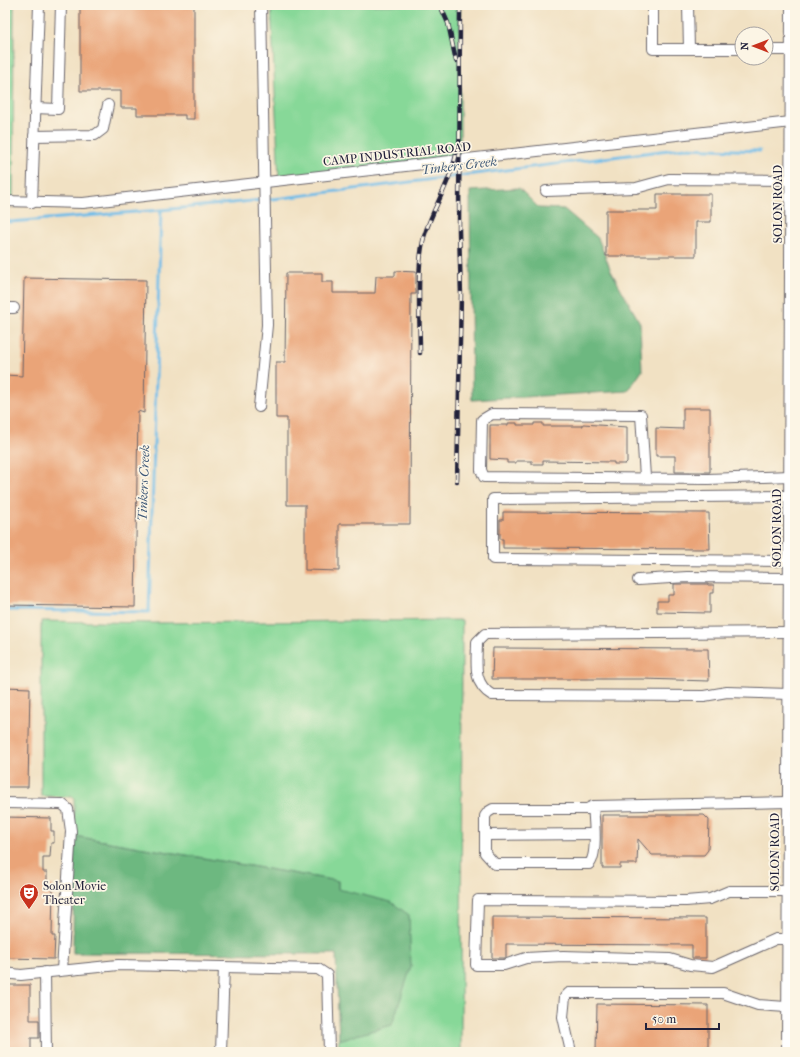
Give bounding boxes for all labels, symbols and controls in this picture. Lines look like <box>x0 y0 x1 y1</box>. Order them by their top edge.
north arrow <box>734 26 774 66</box>
text: N <box>738 41 751 50</box>
street label: CAMP INDUSTRIAL ROAD <box>322 139 472 169</box>
water label: Tinkers Creek <box>420 153 498 178</box>
street label: SOLON ROAD <box>771 165 785 243</box>
water label: Tinkers Creek <box>135 444 152 521</box>
street label: SOLON ROAD <box>770 489 784 567</box>
street label: SOLON ROAD <box>768 813 782 891</box>
place label: Solon Movie Theater <box>43 879 106 907</box>
theatre icon: Solon Movie Theater <box>18 882 40 910</box>
scale bar <box>646 1005 719 1031</box>
text: 50 m <box>652 1012 676 1026</box>

